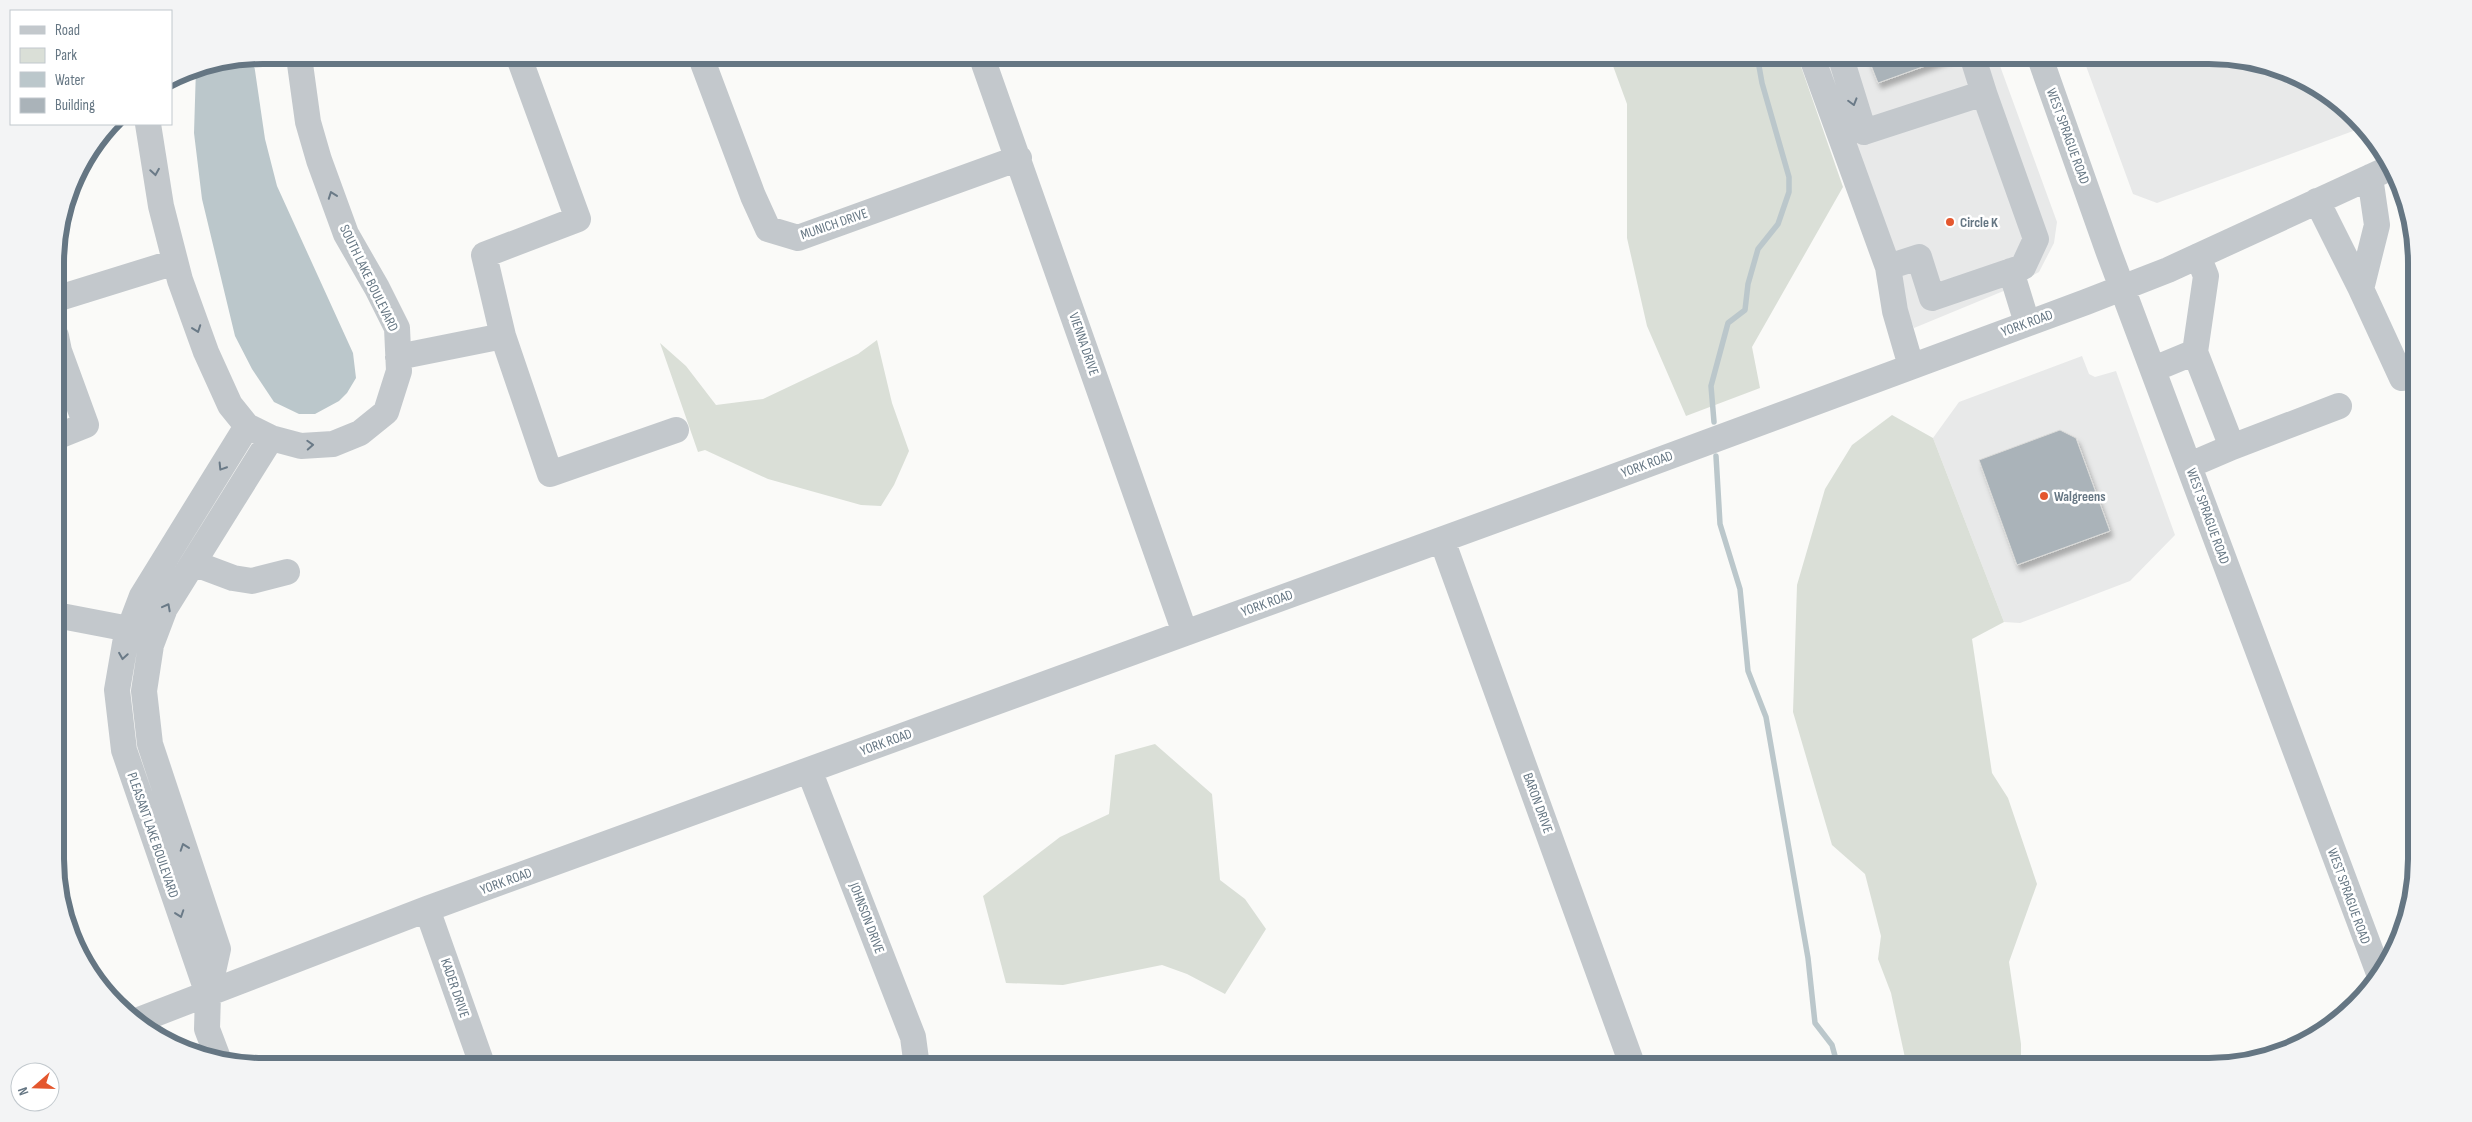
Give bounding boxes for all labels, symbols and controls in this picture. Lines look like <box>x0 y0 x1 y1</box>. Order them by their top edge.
legend <box>10 10 172 125</box>
text: Road <box>55 21 80 40</box>
text: Park <box>55 46 77 65</box>
text: Water <box>55 71 86 90</box>
street label: WEST SPRAGUE ROAD <box>2043 86 2093 186</box>
text: Building <box>55 96 95 115</box>
one-way arrow <box>1847 97 1858 106</box>
one-way arrow <box>150 168 160 176</box>
one-way arrow <box>328 192 338 200</box>
street label: MUNICH DRIVE <box>798 205 870 243</box>
place label: Circle K <box>1960 214 1998 231</box>
marker: Circle K <box>1944 216 1956 228</box>
street label: SOUTH LAKE BOULEVARD <box>336 222 402 334</box>
street label: YORK ROAD <box>1999 306 2055 340</box>
street label: VIENNA DRIVE <box>1065 310 1103 378</box>
one-way arrow <box>191 324 201 332</box>
one-way arrow <box>306 440 314 451</box>
street label: YORK ROAD <box>1619 447 1675 481</box>
one-way arrow <box>218 462 228 471</box>
street label: WEST SPRAGUE ROAD <box>2183 466 2233 566</box>
place label: Walgreens <box>2054 488 2106 505</box>
marker: Walgreens <box>2038 490 2050 502</box>
street label: YORK ROAD <box>1239 586 1295 620</box>
one-way arrow <box>161 603 171 612</box>
one-way arrow <box>118 652 128 661</box>
street label: YORK ROAD <box>858 725 914 759</box>
street label: PLEASANT LAKE BOULEVARD <box>124 770 182 900</box>
street label: BARON DRIVE <box>1519 770 1557 836</box>
one-way arrow <box>180 843 190 852</box>
street label: WEST SPRAGUE ROAD <box>2324 846 2374 946</box>
street label: YORK ROAD <box>478 864 534 898</box>
street label: JOHNSON DRIVE <box>845 879 888 956</box>
one-way arrow <box>174 909 184 918</box>
street label: KADER DRIVE <box>437 956 473 1020</box>
north arrow <box>10 1062 60 1112</box>
text: N <box>14 1085 33 1098</box>

